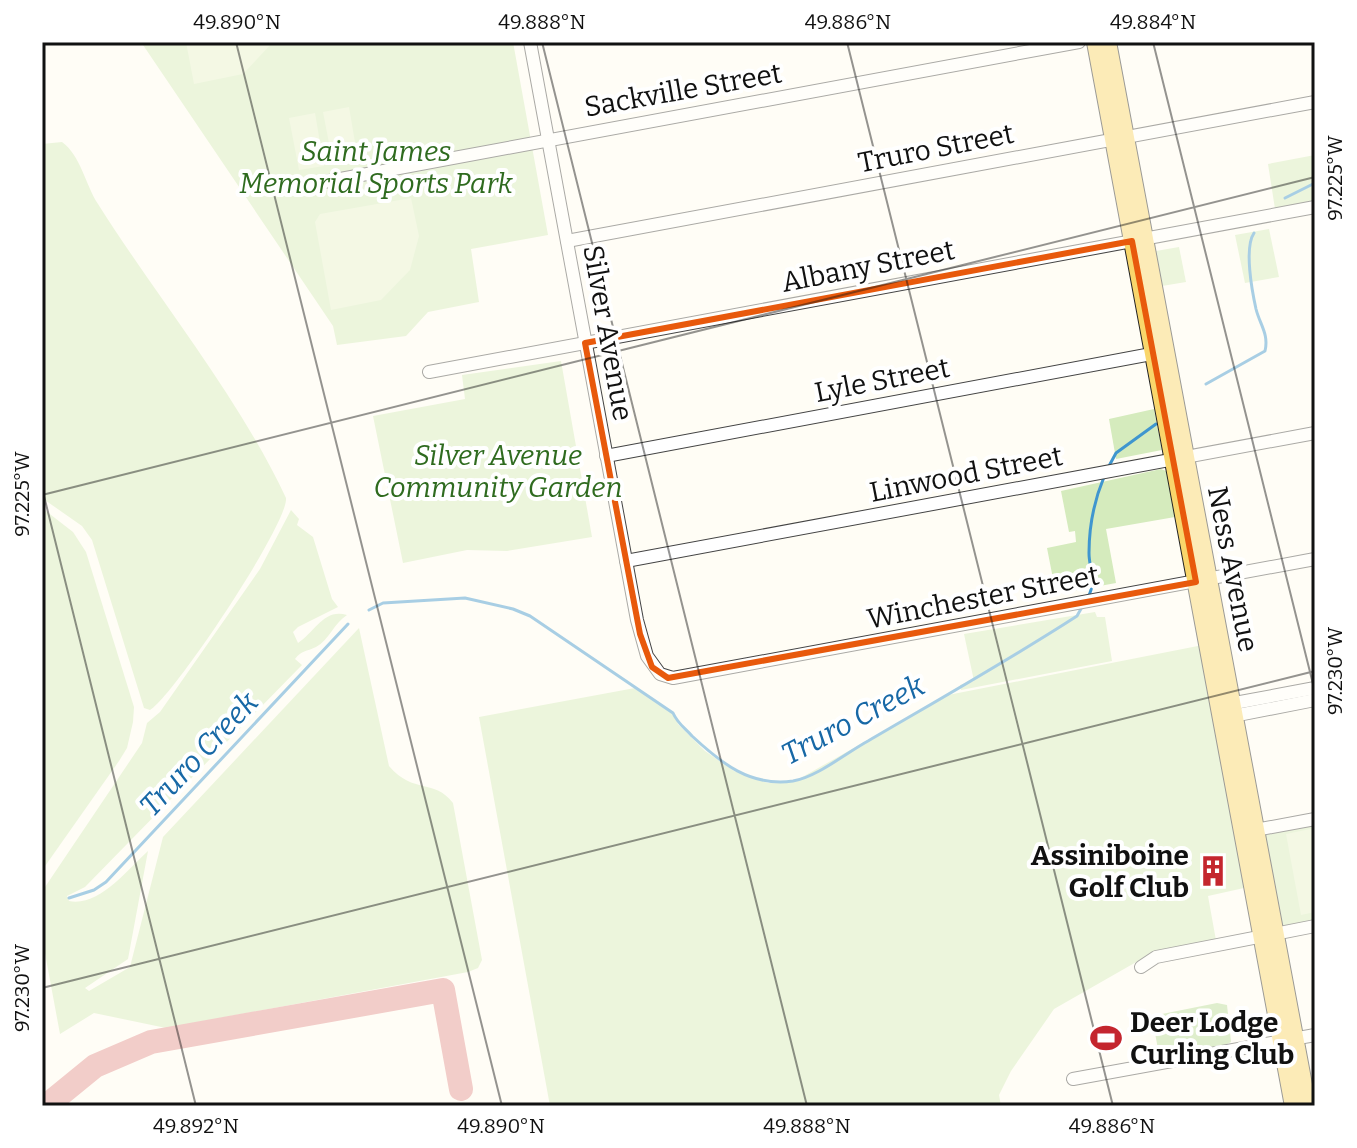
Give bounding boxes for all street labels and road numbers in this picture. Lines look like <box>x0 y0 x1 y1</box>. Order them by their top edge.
street label: Sackville Street <box>582 56 784 124</box>
street label: Truro Street <box>855 117 1017 179</box>
street label: Albany Street <box>779 233 957 299</box>
street label: Silver Avenue <box>576 243 640 423</box>
street label: Lyle Street <box>812 351 952 409</box>
street label: Linwood Street <box>867 439 1065 509</box>
street label: Ness Avenue <box>1201 483 1265 655</box>
street label: Winchester Street <box>864 558 1102 636</box>

